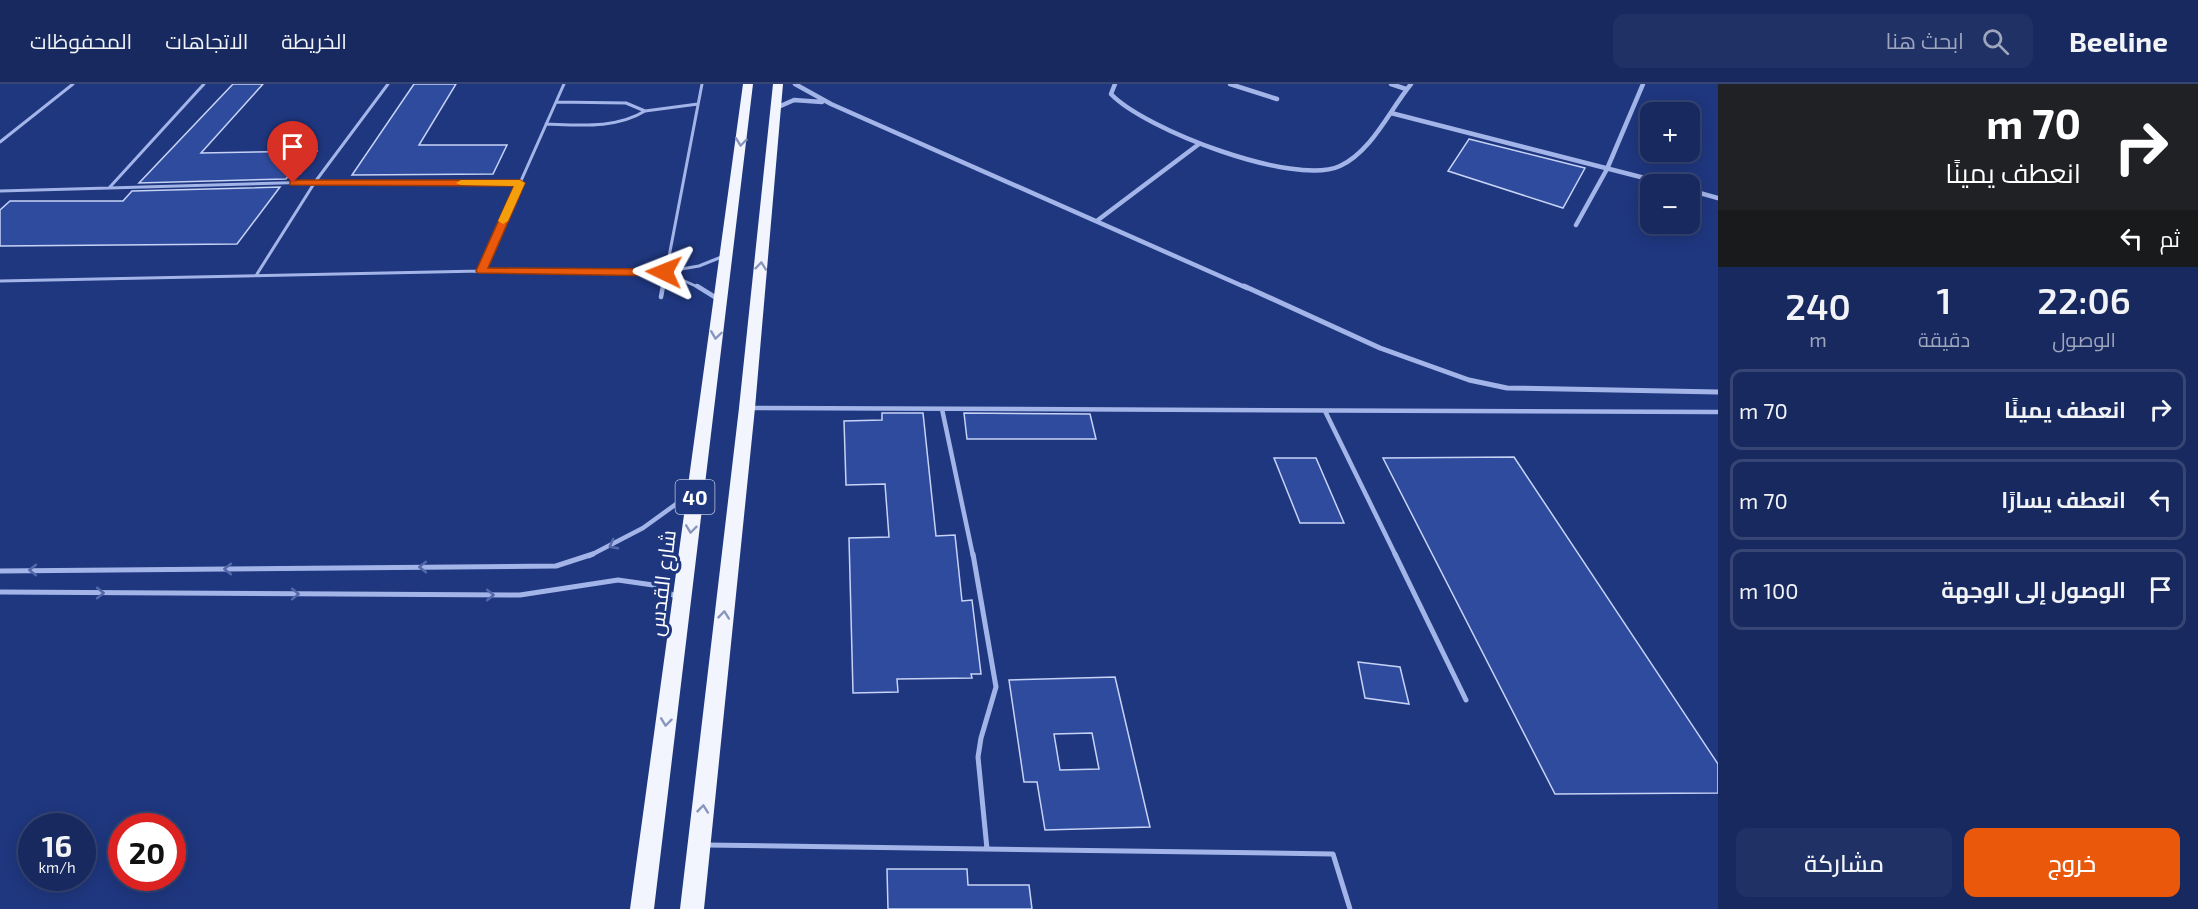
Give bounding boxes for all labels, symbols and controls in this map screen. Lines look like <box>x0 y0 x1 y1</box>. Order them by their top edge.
search box <box>1613 14 2033 68</box>
text: Beeline <box>2069 24 2168 58</box>
icon: search <box>1979 25 2012 58</box>
text: ابحث هنا <box>1886 27 1964 53</box>
text: المحفوظات <box>30 28 132 53</box>
text: الاتجاهات <box>165 28 248 53</box>
text: الخريطة <box>281 28 347 53</box>
text: 70 m <box>1986 97 2081 147</box>
map controls <box>1640 102 1700 234</box>
button: + <box>1640 102 1700 162</box>
icon: right <box>2102 108 2180 186</box>
pin <box>267 121 318 183</box>
icon: arrive <box>276 130 309 163</box>
one-way arrow <box>736 137 748 147</box>
text: انعطف يمينًا <box>1945 156 2081 188</box>
button: − <box>1640 174 1700 234</box>
icon: left <box>2115 222 2148 255</box>
text: ثم <box>2160 225 2180 251</box>
position arrow <box>632 240 696 304</box>
one-way arrow <box>754 262 767 271</box>
text: 1 <box>1937 278 1952 321</box>
text: 22:06 <box>2037 278 2131 321</box>
text: 240 <box>1785 284 1851 327</box>
text: m <box>1809 327 1827 351</box>
text: دقيقة <box>1918 327 1970 351</box>
text: الوصول <box>2052 327 2116 351</box>
one-way arrow <box>711 331 723 340</box>
icon: right <box>2144 393 2177 426</box>
text: انعطف يمينًا <box>2004 396 2126 422</box>
text: 70 m <box>1739 397 1788 423</box>
road number: 40 <box>676 480 714 514</box>
icon: left <box>2144 483 2177 516</box>
text: انعطف يسارًا <box>2001 486 2126 512</box>
text: 70 m <box>1739 487 1788 513</box>
one-way arrow <box>685 524 698 533</box>
street label: شارع القدس <box>642 528 683 638</box>
one-way arrow <box>609 538 620 549</box>
one-way arrow <box>418 561 427 573</box>
one-way arrow <box>223 563 232 575</box>
one-way arrow <box>28 564 37 576</box>
icon: arrive <box>2144 573 2177 606</box>
text: الوصول إلى الوجهة <box>1941 576 2126 602</box>
text: 100 m <box>1739 577 1798 603</box>
one-way arrow <box>96 587 105 599</box>
one-way arrow <box>291 588 300 600</box>
one-way arrow <box>486 588 495 601</box>
one-way arrow <box>717 611 730 620</box>
one-way arrow <box>660 718 673 727</box>
one-way arrow <box>696 805 709 814</box>
speed limit sign: 20 <box>108 813 186 891</box>
text: 16 <box>42 827 72 863</box>
button: مشاركة <box>1736 828 1952 897</box>
button: خروج <box>1964 828 2180 897</box>
text: km/h <box>38 858 76 876</box>

